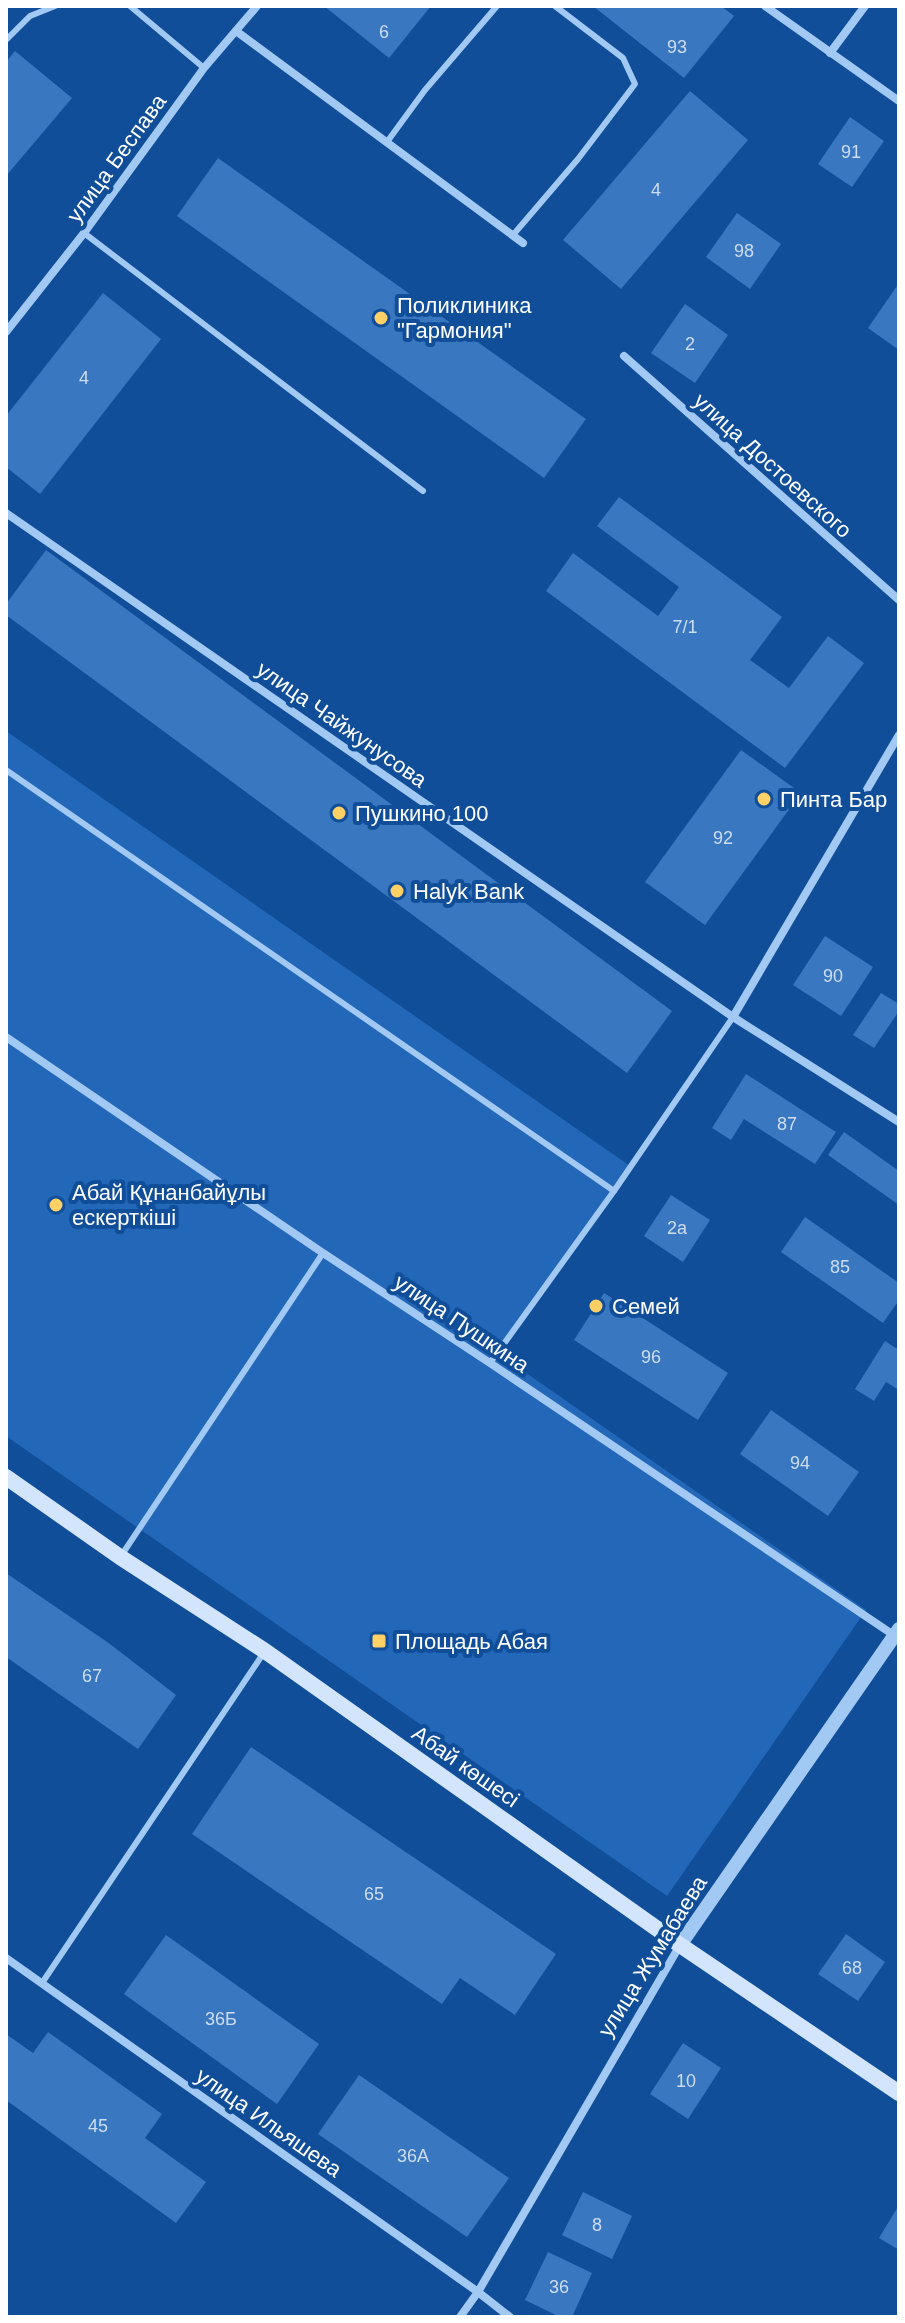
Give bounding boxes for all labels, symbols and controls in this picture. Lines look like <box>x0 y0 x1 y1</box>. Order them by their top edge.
house number: 6 <box>379 22 389 42</box>
house number: 93 <box>667 37 687 57</box>
street label: улица Беспава <box>62 89 172 227</box>
house number: 91 <box>841 142 861 162</box>
house number: 4 <box>651 180 661 200</box>
house number: 98 <box>734 241 754 261</box>
place label: Поликлиника "Гармония" <box>397 293 532 343</box>
marker: Поликлиника "Гармония" <box>372 309 390 327</box>
house number: 2 <box>685 334 695 354</box>
house number: 4 <box>79 368 89 388</box>
street label: улица Достоевского <box>689 388 857 543</box>
house number: 7/1 <box>672 617 698 637</box>
street label: улица Чайжунусова <box>252 656 432 793</box>
place label: Пинта Бар <box>780 787 887 812</box>
marker: Пинта Бар <box>755 790 773 808</box>
place label: Пушкино 100 <box>355 801 489 826</box>
marker: Пушкино 100 <box>330 804 348 822</box>
house number: 92 <box>713 828 733 848</box>
place label: Halyk Bank <box>413 879 525 904</box>
marker: Halyk Bank <box>388 882 406 900</box>
house number: 90 <box>823 966 843 986</box>
house number: 87 <box>777 1114 797 1134</box>
place label: Абай Құнанбайұлы ескерткіші <box>72 1180 266 1230</box>
marker: Абай Құнанбайұлы ескерткіші <box>47 1196 65 1214</box>
house number: 2а <box>667 1218 688 1238</box>
house number: 85 <box>830 1257 850 1277</box>
street label: улица Пушкина <box>390 1269 535 1378</box>
place label: Семей <box>612 1294 680 1319</box>
marker: Семей <box>587 1297 605 1315</box>
house number: 96 <box>641 1347 661 1367</box>
house number: 94 <box>790 1453 810 1473</box>
place label: Площадь Абая <box>395 1629 548 1654</box>
marker: Площадь Абая <box>370 1632 388 1650</box>
house number: 67 <box>82 1666 102 1686</box>
street label: Абай көшесі <box>407 1720 524 1813</box>
street label: улица Жумабаева <box>593 1871 712 2041</box>
house number: 65 <box>364 1884 384 1904</box>
house number: 68 <box>842 1958 862 1978</box>
house number: 36Б <box>205 2009 237 2029</box>
street label: улица Ильяшева <box>191 2063 347 2182</box>
house number: 10 <box>676 2071 696 2091</box>
house number: 45 <box>88 2116 108 2136</box>
house number: 36А <box>397 2146 429 2166</box>
house number: 8 <box>592 2215 602 2235</box>
house number: 36 <box>549 2277 569 2297</box>

